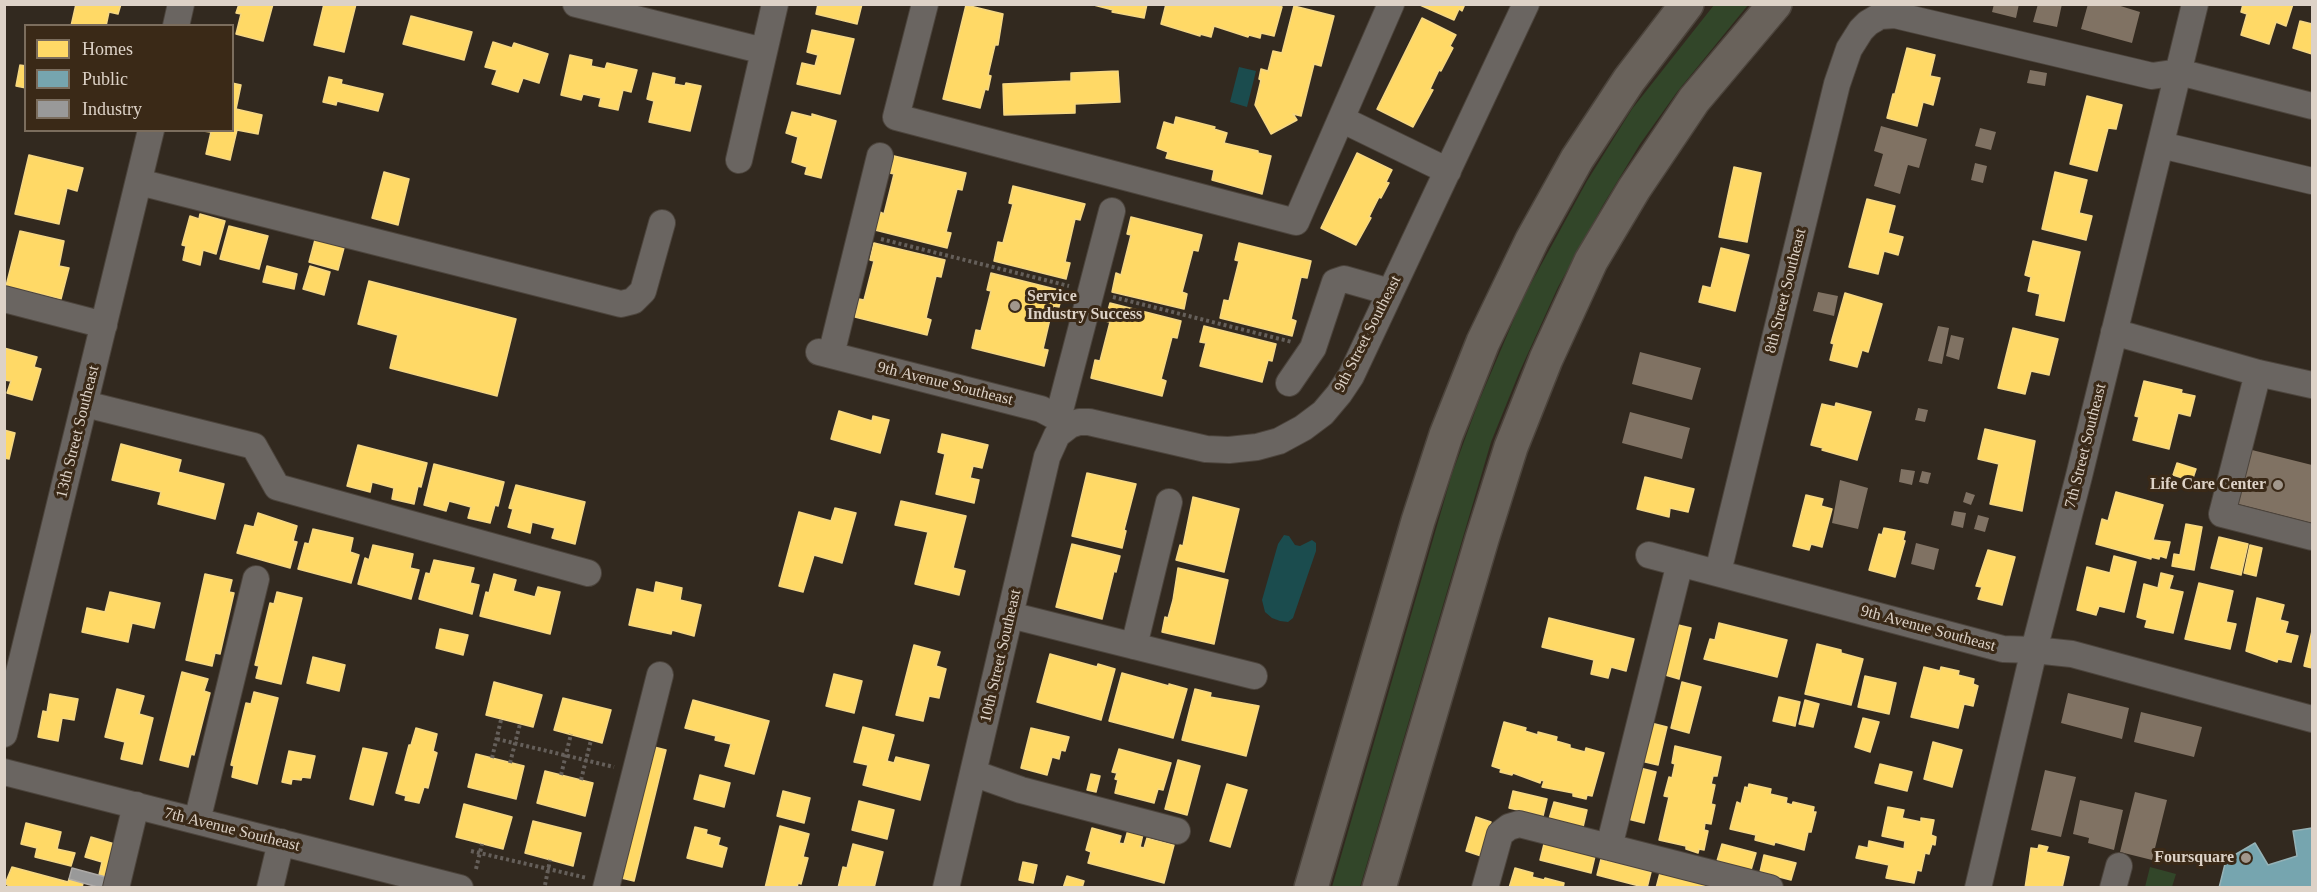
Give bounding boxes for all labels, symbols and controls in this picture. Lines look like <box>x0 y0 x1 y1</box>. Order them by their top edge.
legend <box>24 24 234 132</box>
text: Homes <box>82 39 133 59</box>
text: Public <box>82 69 128 89</box>
text: Industry <box>82 99 142 119</box>
street label: 8th Street Southeast <box>1761 227 1811 355</box>
street label: 9th Street Southeast <box>1330 273 1406 395</box>
place label: Service Industry Success <box>1027 287 1142 325</box>
marker: Service Industry Success <box>1008 299 1022 313</box>
street label: 9th Avenue Southeast <box>875 358 1015 410</box>
street label: 13th Street Southeast <box>52 364 104 500</box>
street label: 7th Street Southeast <box>2061 382 2111 510</box>
place label: Life Care Center <box>2150 475 2266 495</box>
marker: Life Care Center <box>2271 478 2285 492</box>
street label: 10th Street Southeast <box>976 588 1026 724</box>
street label: 9th Avenue Southeast <box>1858 602 1998 656</box>
street label: 7th Avenue Southeast <box>162 804 302 856</box>
place label: Foursquare <box>2154 848 2234 868</box>
marker: Foursquare <box>2239 851 2253 865</box>

